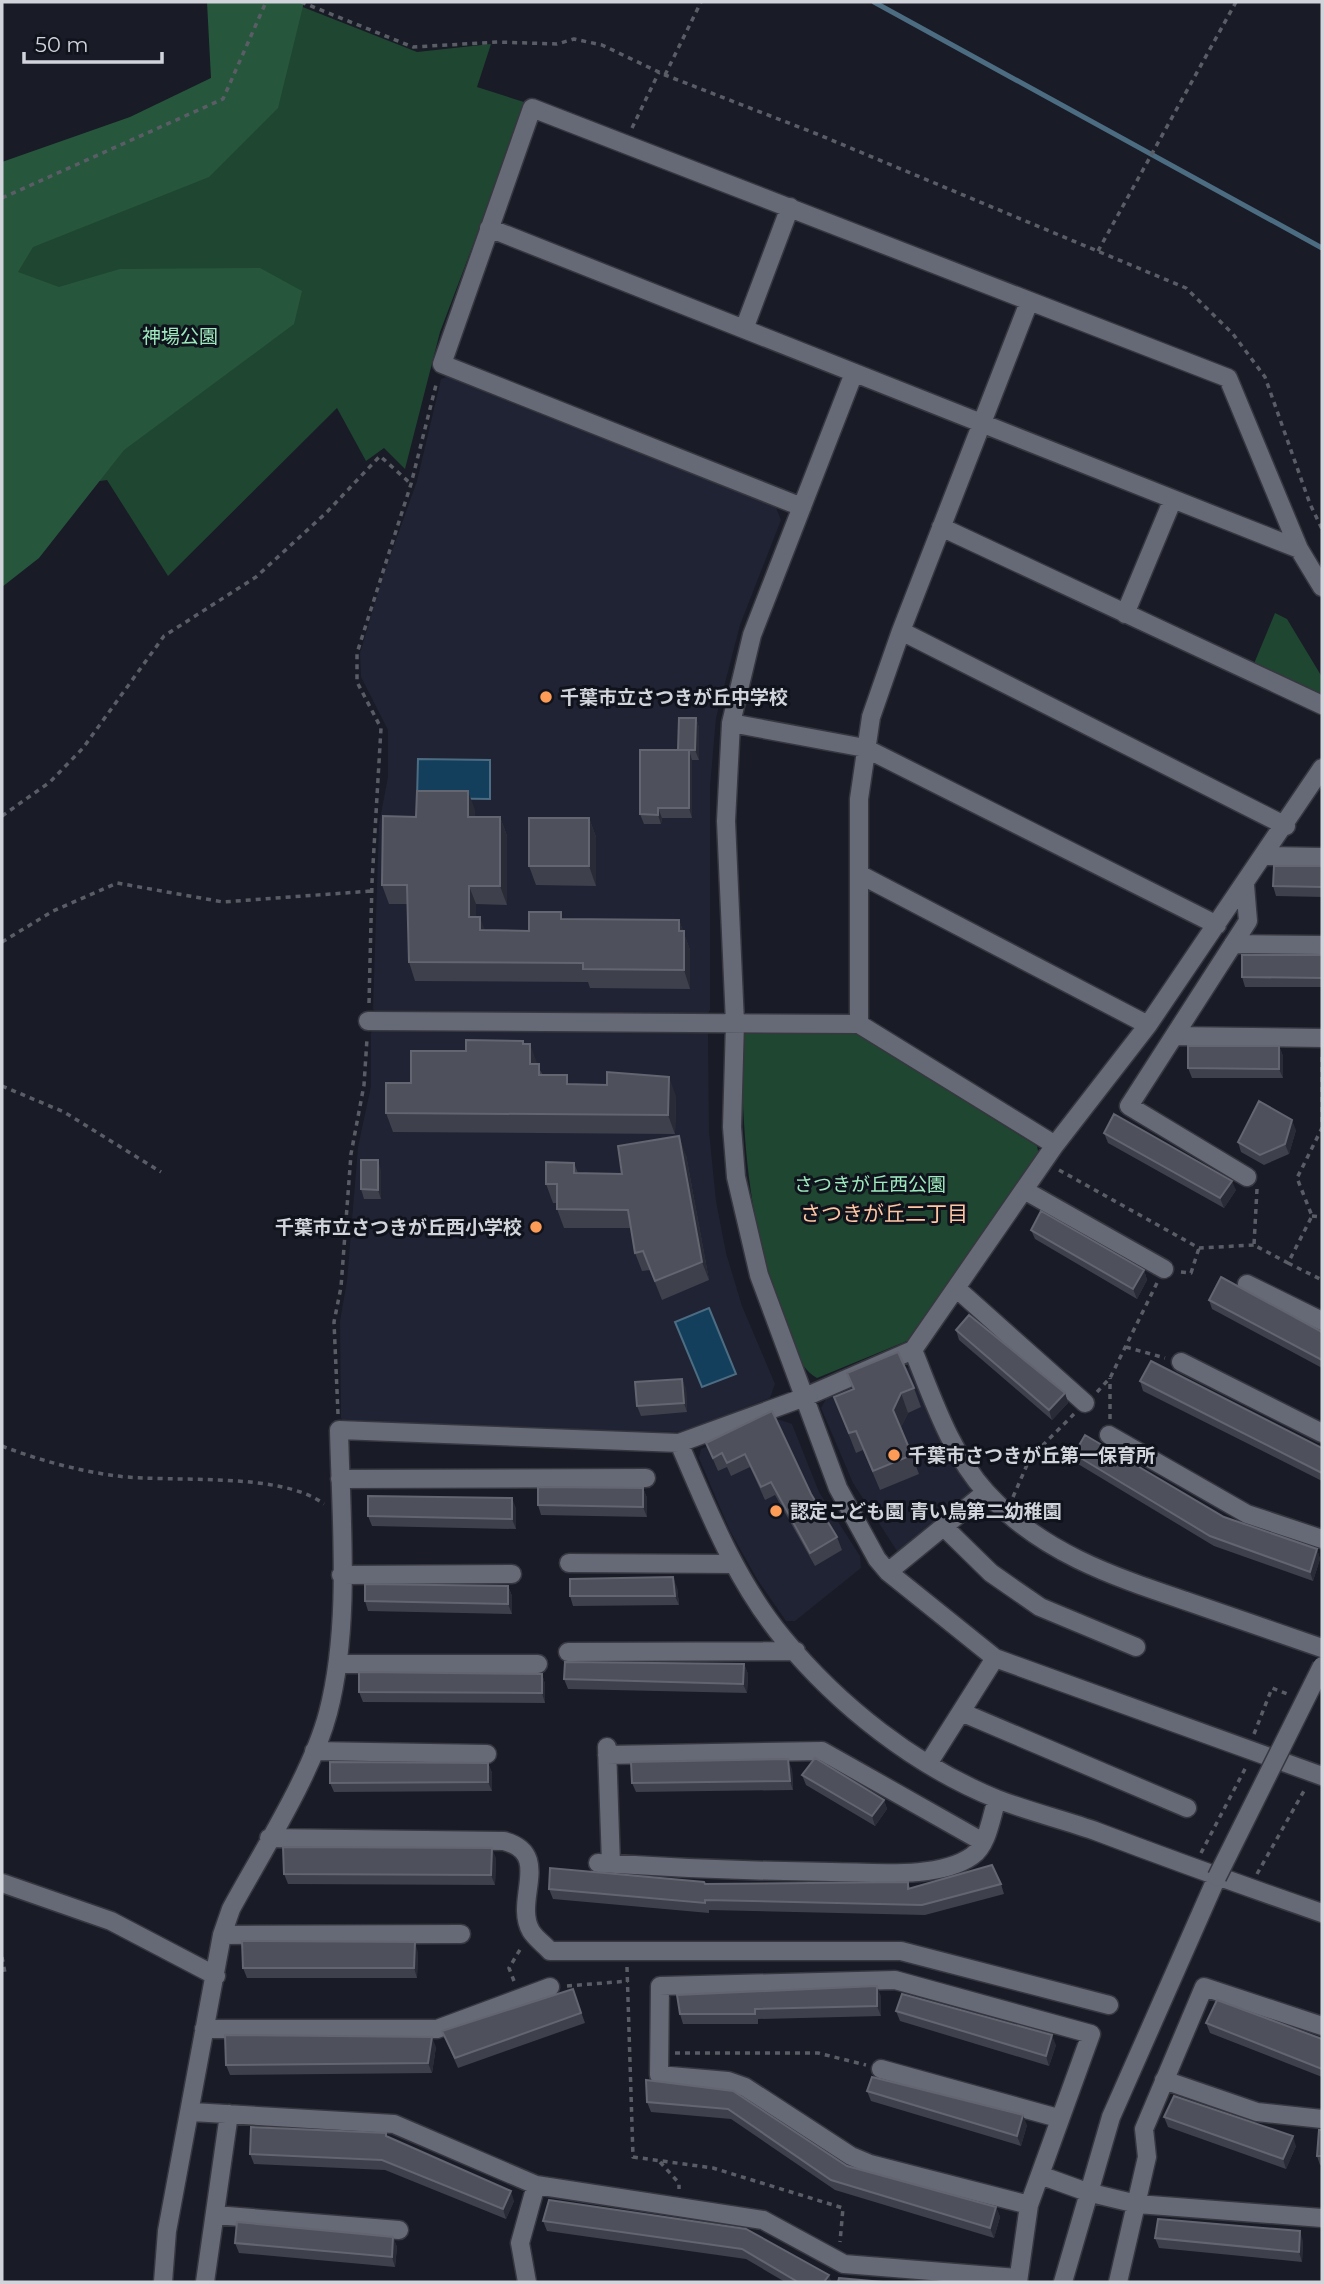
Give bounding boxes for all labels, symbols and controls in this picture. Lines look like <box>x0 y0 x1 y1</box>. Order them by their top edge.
scale bar <box>24 21 163 65</box>
text: 50 m <box>35 32 89 57</box>
park label: 神場公園 <box>142 325 218 348</box>
place label: 千葉市立さつきが丘中学校 <box>560 686 788 709</box>
marker: 千葉市立さつきが丘中学校 <box>538 689 554 705</box>
park label: さつきが丘西公園 <box>794 1173 946 1196</box>
district label: さつきが丘二丁目 <box>800 1201 968 1226</box>
place label: 千葉市立さつきが丘西小学校 <box>275 1216 522 1239</box>
marker: 千葉市立さつきが丘西小学校 <box>528 1219 544 1235</box>
place label: 千葉市さつきが丘第一保育所 <box>908 1444 1155 1467</box>
marker: 千葉市さつきが丘第一保育所 <box>886 1447 902 1463</box>
place label: 認定こども園 青い鳥第二幼稚園 <box>790 1500 1061 1523</box>
marker: 認定こども園 青い鳥第二幼稚園 <box>768 1503 784 1519</box>

